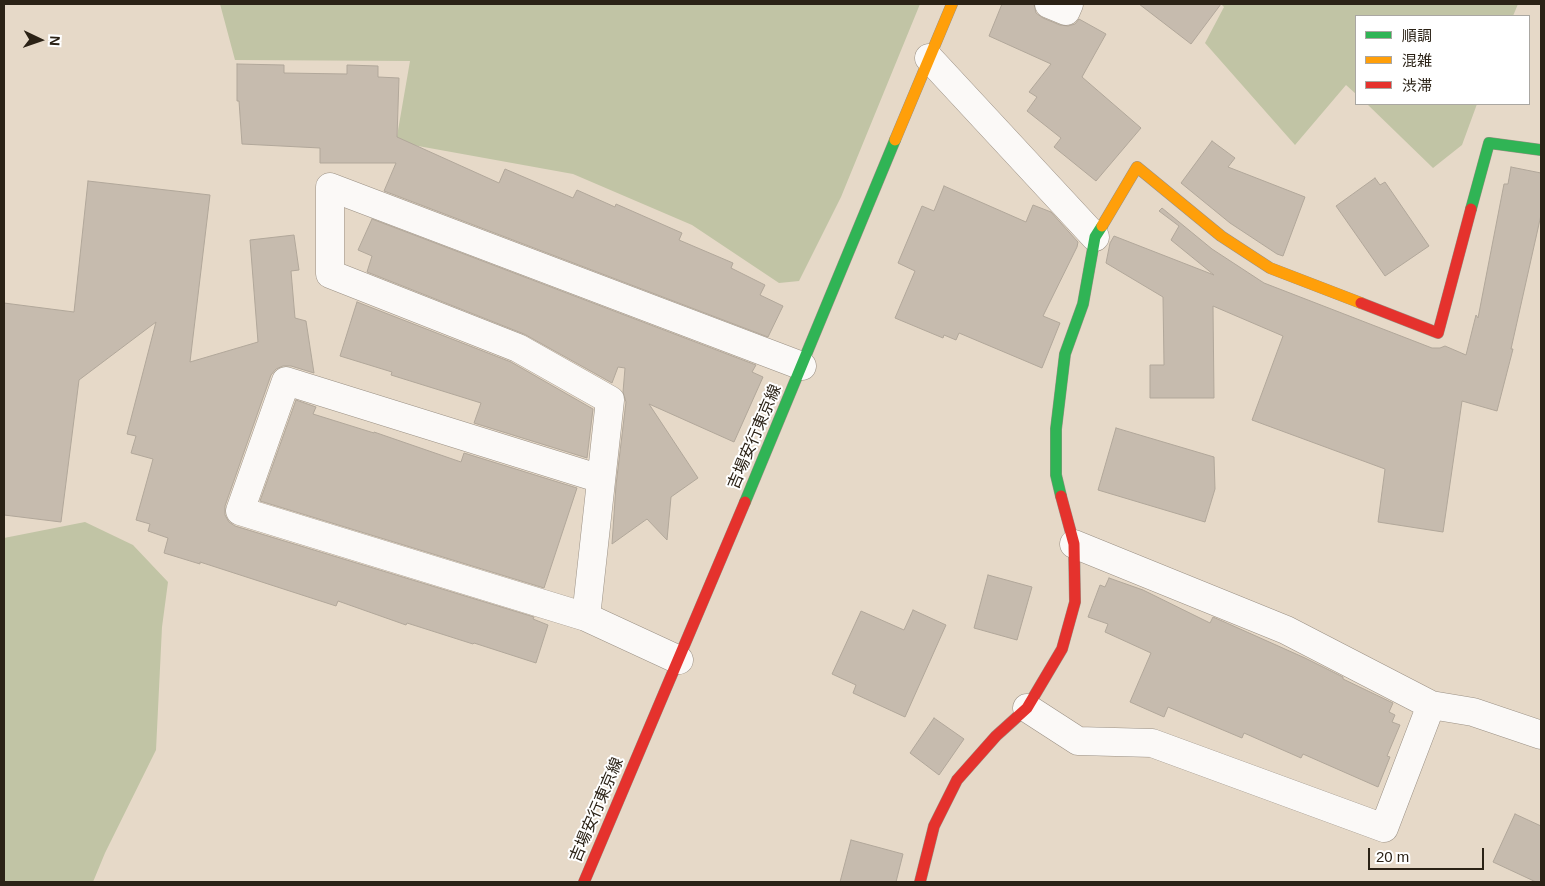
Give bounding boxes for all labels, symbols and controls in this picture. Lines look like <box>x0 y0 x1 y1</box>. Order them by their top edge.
north arrow <box>15 15 65 65</box>
legend <box>1355 15 1530 105</box>
text: 順調 <box>1402 27 1432 44</box>
text: N <box>47 35 63 46</box>
text: 混雑 <box>1402 52 1432 69</box>
text: 渋滞 <box>1402 77 1432 94</box>
street label: 吉場安行東京線 <box>724 382 786 492</box>
street label: 吉場安行東京線 <box>566 755 628 865</box>
scale bar <box>1370 838 1486 870</box>
text: 20 m <box>1376 848 1409 865</box>

